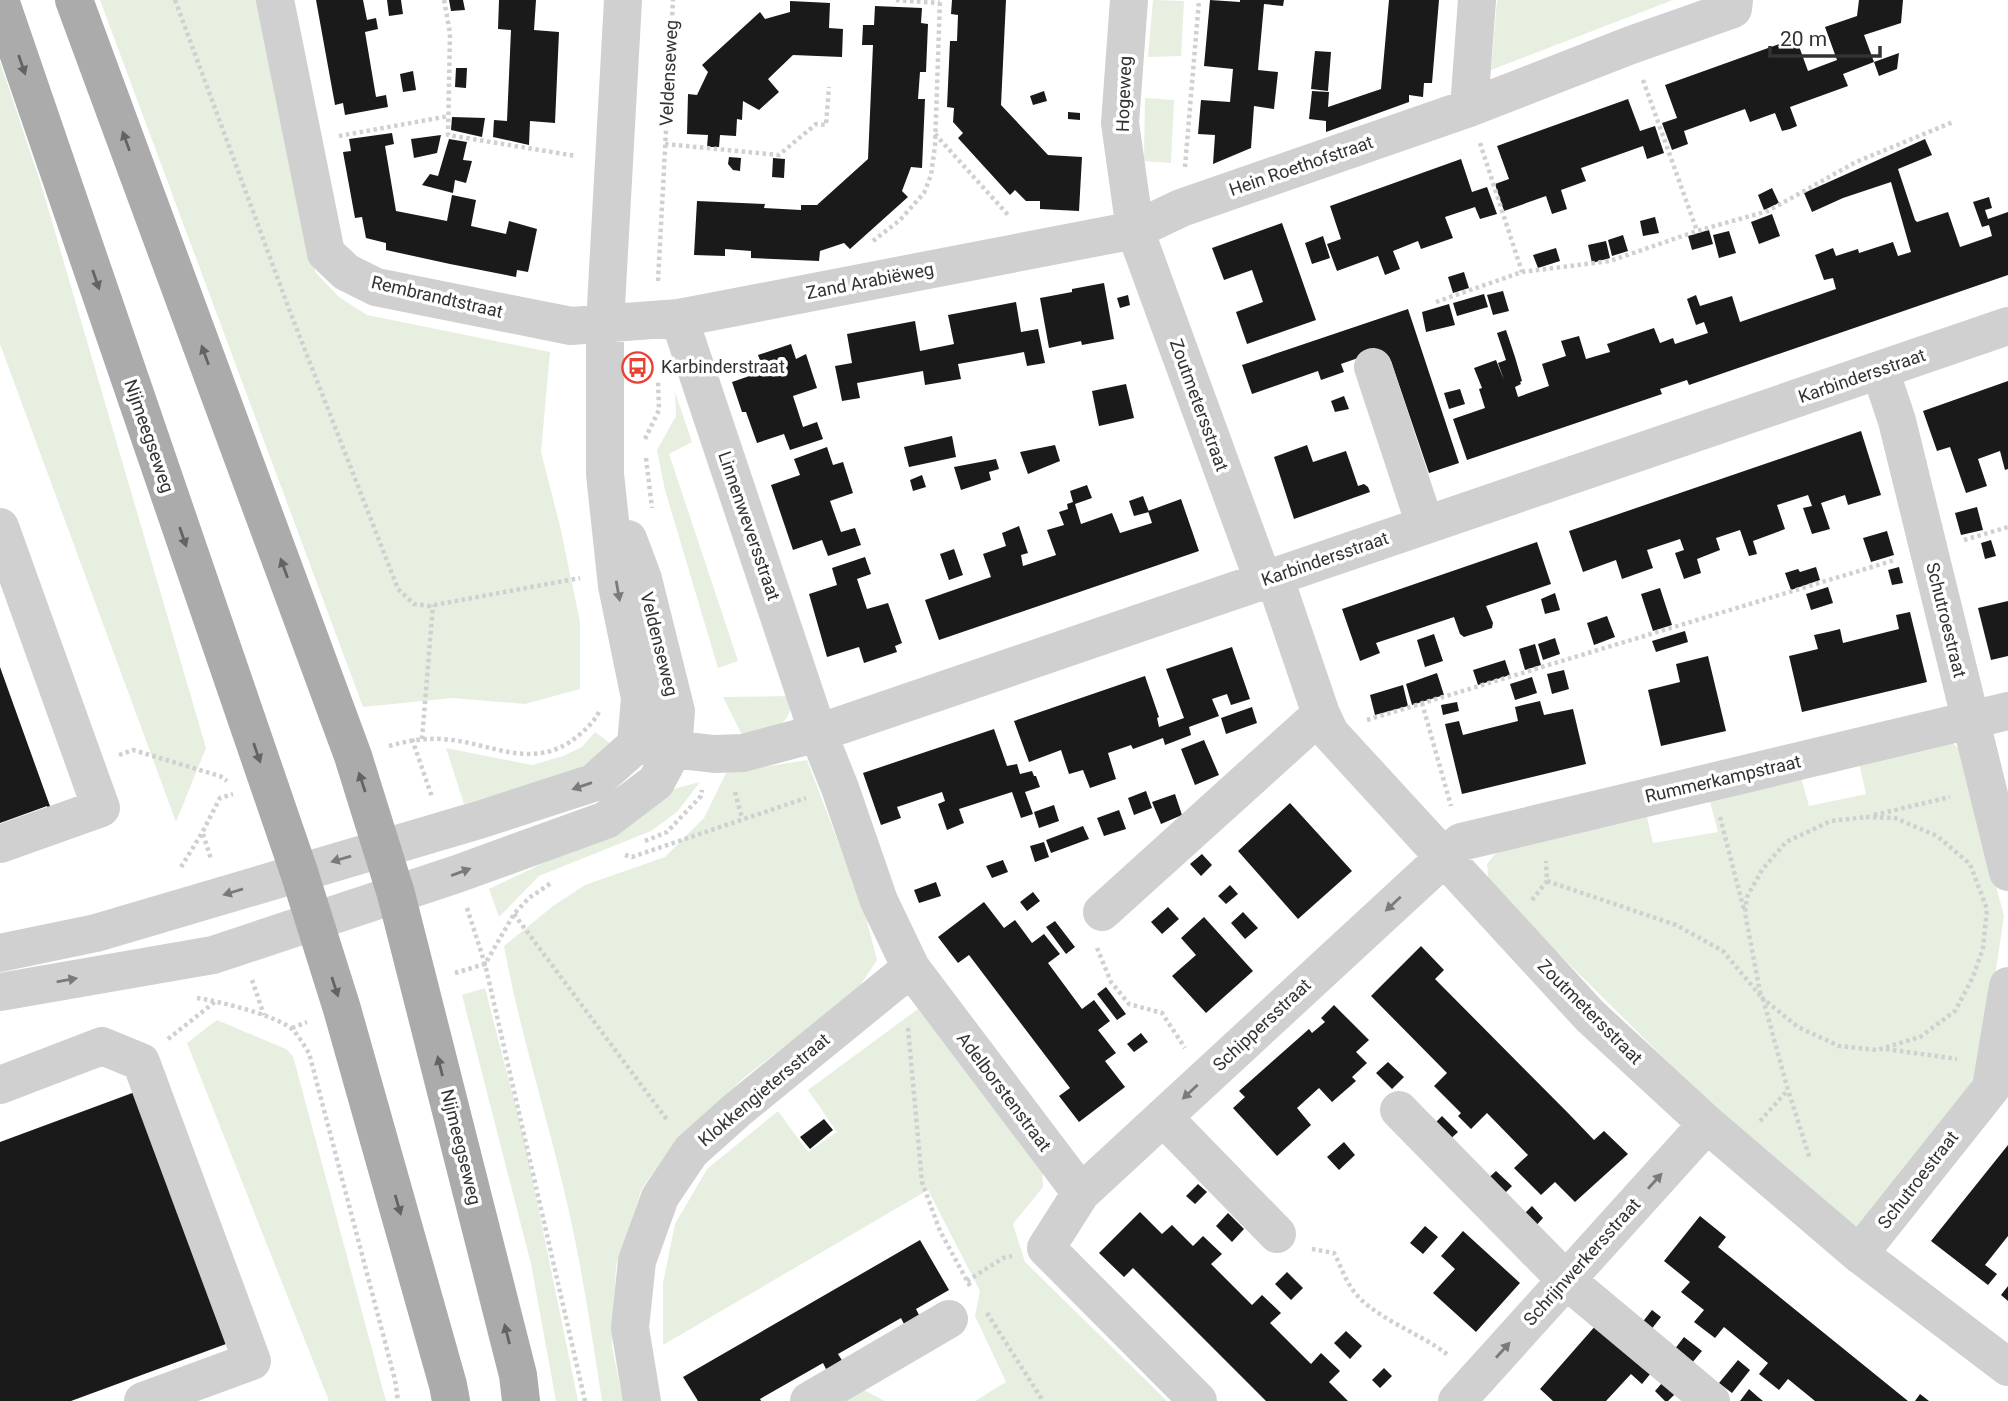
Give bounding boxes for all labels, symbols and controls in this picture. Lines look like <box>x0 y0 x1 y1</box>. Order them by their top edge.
scale bar <box>1770 14 1880 58</box>
street label: Veldenseweg <box>655 19 682 127</box>
text: 20 m <box>1780 27 1827 51</box>
one-way arrow <box>17 54 28 75</box>
street label: Hogeweg <box>1112 56 1135 132</box>
one-way arrow <box>121 131 132 152</box>
street label: Hein Roethofstraat <box>1226 131 1376 200</box>
street label: Zand Arabiëweg <box>804 258 936 303</box>
one-way arrow <box>91 269 102 290</box>
street label: Rembrandtstraat <box>369 271 505 322</box>
street label: Zoutmetersstraat <box>1166 336 1233 474</box>
one-way arrow <box>199 344 210 365</box>
street label: Karbindersstraat <box>1795 344 1928 407</box>
bus stop icon: Karbinderstraat <box>621 350 655 384</box>
place label: Karbinderstraat <box>661 356 785 377</box>
street label: Nijmeegseweg <box>120 376 179 495</box>
street label: Linnenweversstraat <box>714 449 785 603</box>
one-way arrow <box>178 527 189 548</box>
street label: Karbindersstraat <box>1258 527 1391 590</box>
one-way arrow <box>278 558 289 579</box>
street label: Schutroestraat <box>1922 560 1971 680</box>
one-way arrow <box>613 580 624 602</box>
street label: Veldenseweg <box>636 590 683 698</box>
one-way arrow <box>252 742 263 763</box>
street label: Rummerkampstraat <box>1643 750 1803 807</box>
one-way arrow <box>356 771 367 792</box>
one-way arrow <box>572 781 593 792</box>
one-way arrow <box>330 855 351 865</box>
one-way arrow <box>450 867 471 878</box>
one-way arrow <box>222 887 243 897</box>
one-way arrow <box>1385 895 1402 911</box>
street label: Zoutmetersstraat <box>1534 955 1647 1068</box>
street label: Schippersstraat <box>1208 974 1315 1075</box>
one-way arrow <box>56 975 78 986</box>
one-way arrow <box>330 976 341 997</box>
street label: Adelborstenstraat <box>953 1028 1056 1155</box>
street label: Klokkengietersstraat <box>694 1029 834 1151</box>
one-way arrow <box>434 1055 445 1077</box>
one-way arrow <box>1182 1083 1199 1099</box>
street label: Nijmeegseweg <box>437 1087 486 1207</box>
street label: Schutroestraat <box>1873 1127 1962 1233</box>
one-way arrow <box>1647 1172 1663 1190</box>
street label: Schrijnwerkersstraat <box>1519 1194 1644 1330</box>
one-way arrow <box>393 1195 403 1216</box>
one-way arrow <box>501 1323 512 1345</box>
one-way arrow <box>1494 1342 1510 1359</box>

